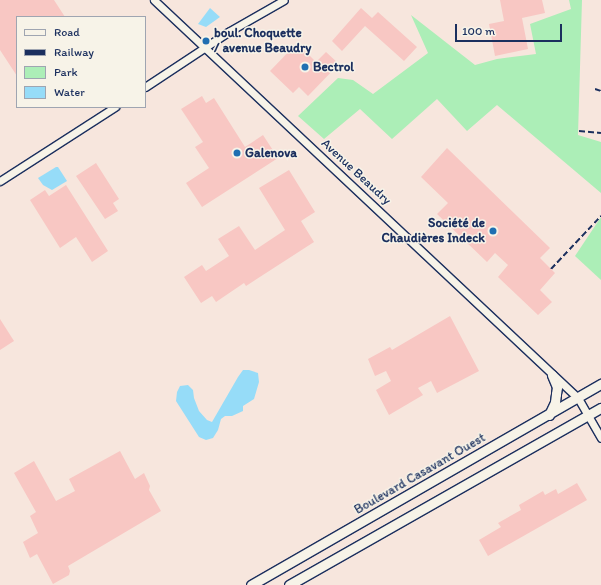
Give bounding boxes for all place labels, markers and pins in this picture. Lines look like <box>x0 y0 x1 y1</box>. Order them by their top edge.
place label: boul. Choquette / avenue Beaudry <box>214 26 311 57</box>
marker: boul. Choquette / avenue Beaudry <box>201 36 211 46</box>
place label: Bectrol <box>313 59 354 75</box>
marker: Bectrol <box>300 62 310 72</box>
place label: Galenova <box>245 145 297 161</box>
marker: Galenova <box>232 148 242 158</box>
place label: Société de Chaudières Indeck <box>381 216 485 247</box>
marker: Société de Chaudières Indeck <box>488 226 498 236</box>

